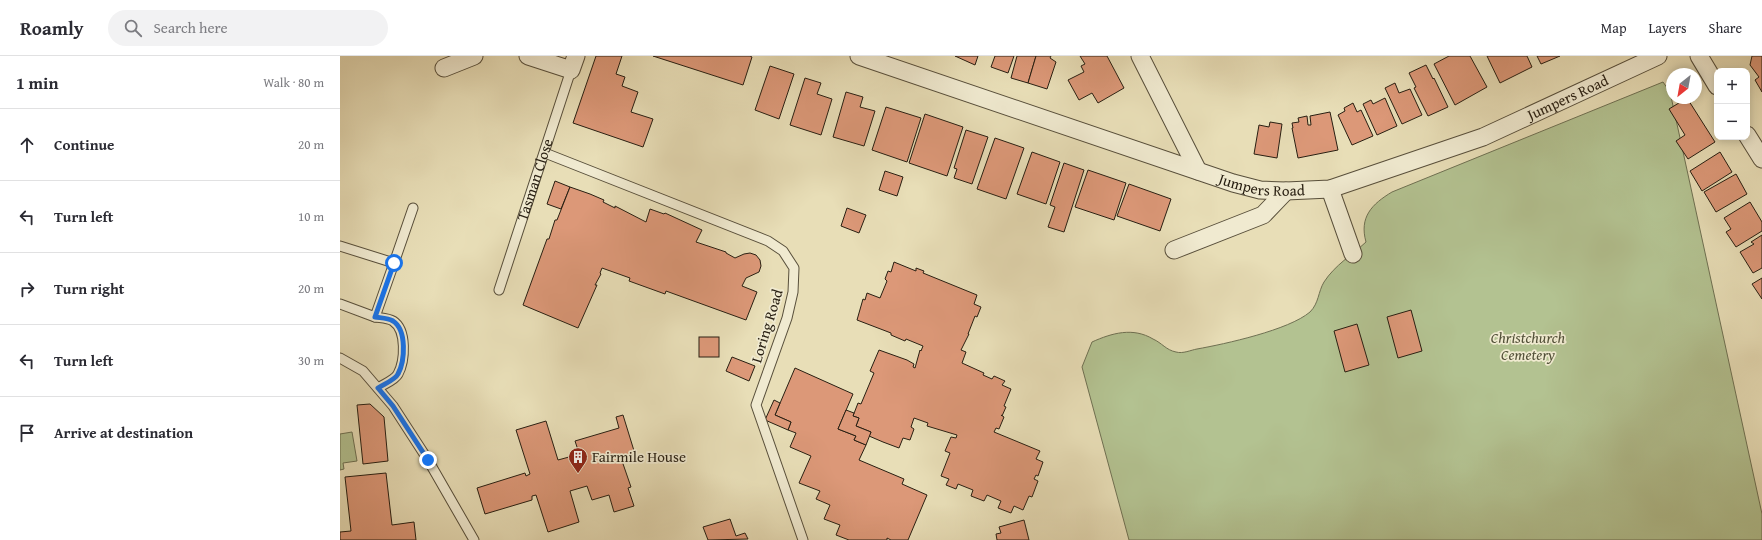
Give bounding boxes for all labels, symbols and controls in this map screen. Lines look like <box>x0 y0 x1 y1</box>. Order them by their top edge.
search box <box>108 10 388 46</box>
text: Roamly <box>20 14 84 42</box>
icon: search <box>122 17 144 39</box>
text: Search here <box>154 17 228 38</box>
text: Map <box>1601 18 1627 38</box>
text: Layers <box>1649 18 1687 38</box>
text: Share <box>1709 18 1742 38</box>
north arrow <box>1666 68 1702 104</box>
map controls <box>1714 68 1750 140</box>
button: + <box>1714 68 1750 104</box>
street label: Jumpers Road <box>1522 69 1612 126</box>
text: 1 min <box>16 70 58 95</box>
text: Walk · 80 m <box>263 73 324 92</box>
button: − <box>1714 104 1750 140</box>
icon: ahead <box>16 134 38 156</box>
text: Continue <box>54 134 115 155</box>
text: 20 m <box>298 135 324 154</box>
street label: Tasman Close <box>511 136 558 223</box>
street label: Jumpers Road <box>1214 167 1305 201</box>
icon: left <box>16 206 38 228</box>
text: Turn left <box>54 206 113 227</box>
text: 10 m <box>298 207 324 226</box>
route start <box>385 254 403 272</box>
icon: right <box>16 278 38 300</box>
text: Turn right <box>54 278 125 299</box>
text: 20 m <box>298 279 324 298</box>
street label: Loring Road <box>745 286 788 365</box>
park label: Christchurch Cemetery <box>1491 327 1566 365</box>
icon: left <box>16 350 38 372</box>
text: Turn left <box>54 350 113 371</box>
text: 30 m <box>298 351 324 370</box>
icon: arrive <box>16 422 38 444</box>
text: Arrive at destination <box>54 422 193 443</box>
building icon: Fairmile House <box>567 446 589 474</box>
place label: Fairmile House <box>592 446 686 467</box>
route end <box>419 451 437 469</box>

